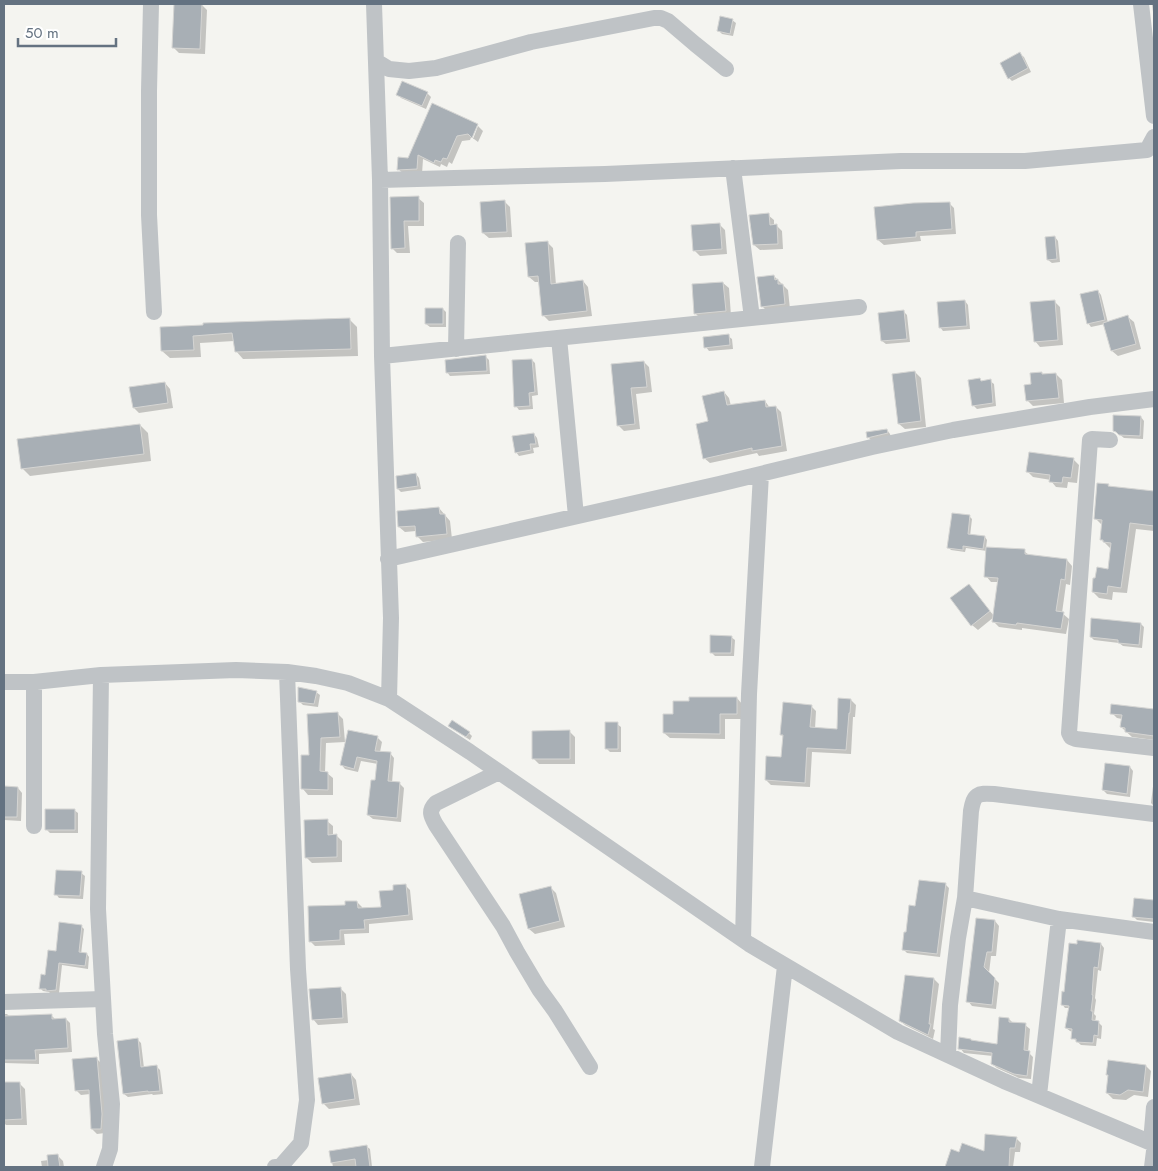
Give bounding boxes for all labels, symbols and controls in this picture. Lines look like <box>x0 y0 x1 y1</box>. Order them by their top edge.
scale bar <box>18 15 115 47</box>
text: 50 m <box>25 22 59 44</box>

